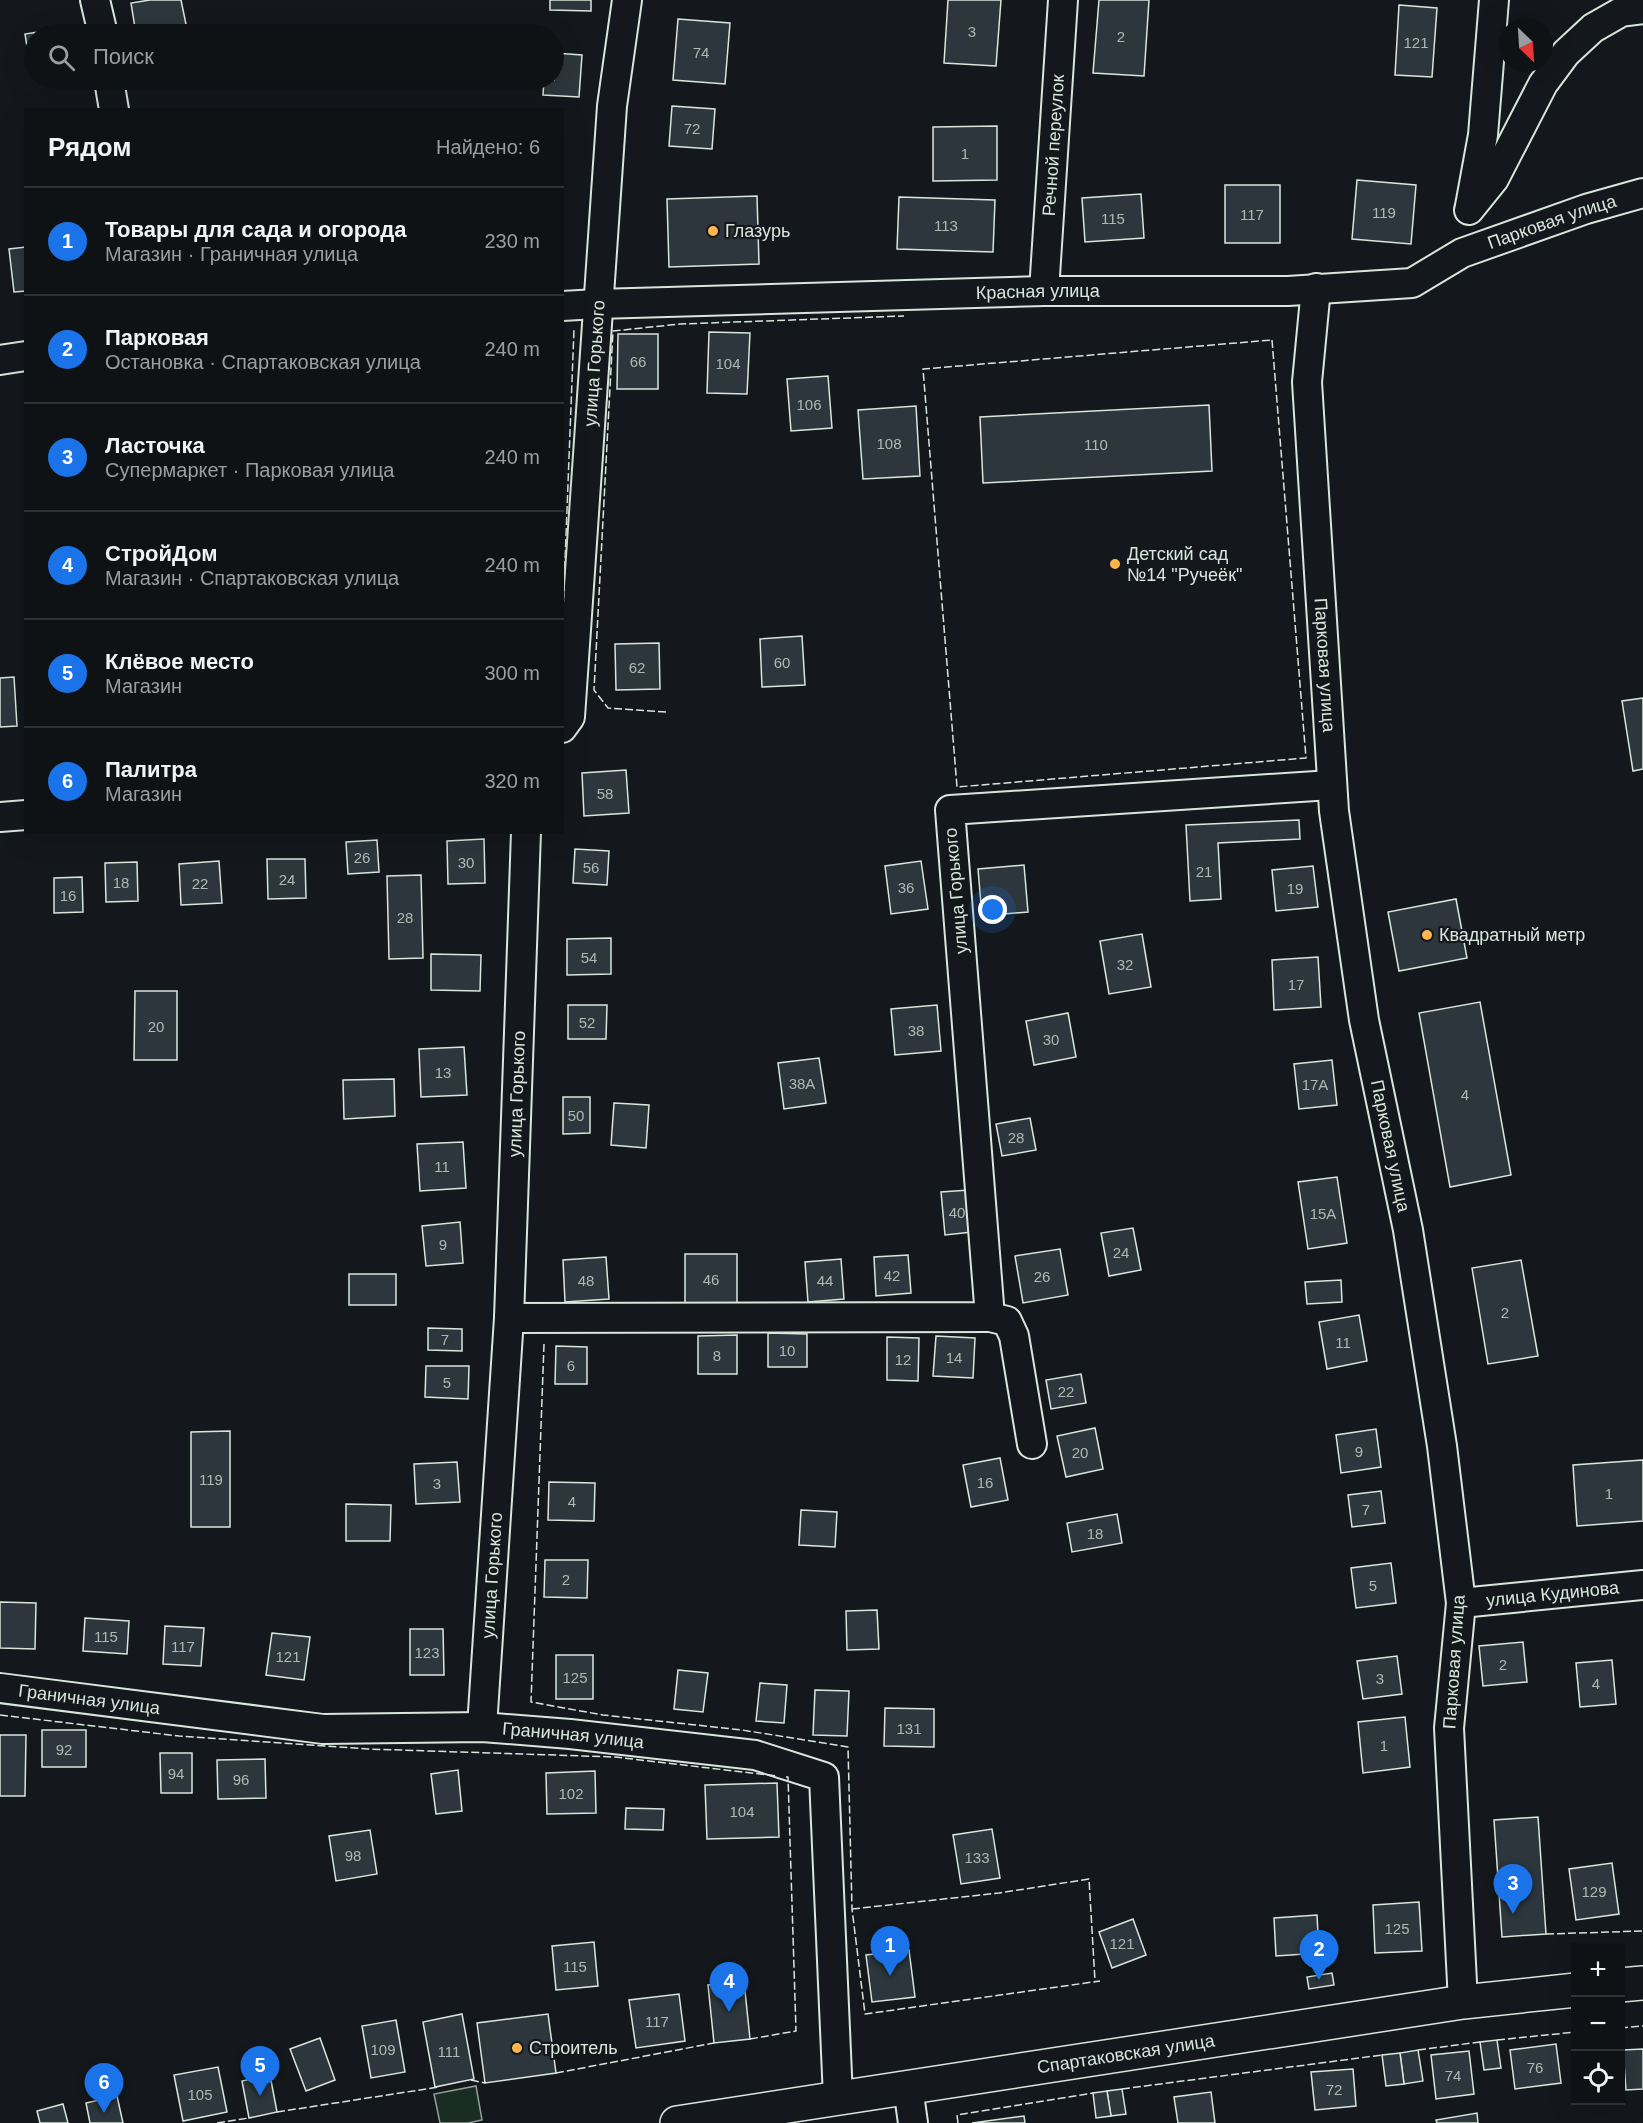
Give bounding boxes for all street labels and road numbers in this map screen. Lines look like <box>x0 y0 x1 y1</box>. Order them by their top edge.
street label: Речной переулок <box>1039 74 1068 217</box>
street label: Парковая улица <box>1485 191 1619 253</box>
street label: Красная улица <box>976 281 1101 303</box>
street label: улица Горького <box>580 300 609 427</box>
street label: Парковая улица <box>1311 597 1339 734</box>
street label: улица Горького <box>941 827 971 955</box>
street label: улица Горького <box>505 1030 529 1158</box>
street label: Парковая улица <box>1367 1078 1414 1215</box>
street label: улица Горького <box>478 1511 506 1639</box>
street label: улица Кудинова <box>1485 1577 1621 1610</box>
street label: Парковая улица <box>1439 1593 1469 1730</box>
street label: Граничная улица <box>17 1680 162 1718</box>
street label: Граничная улица <box>501 1719 646 1752</box>
street label: Спартаковская улица <box>1035 2030 1217 2077</box>

